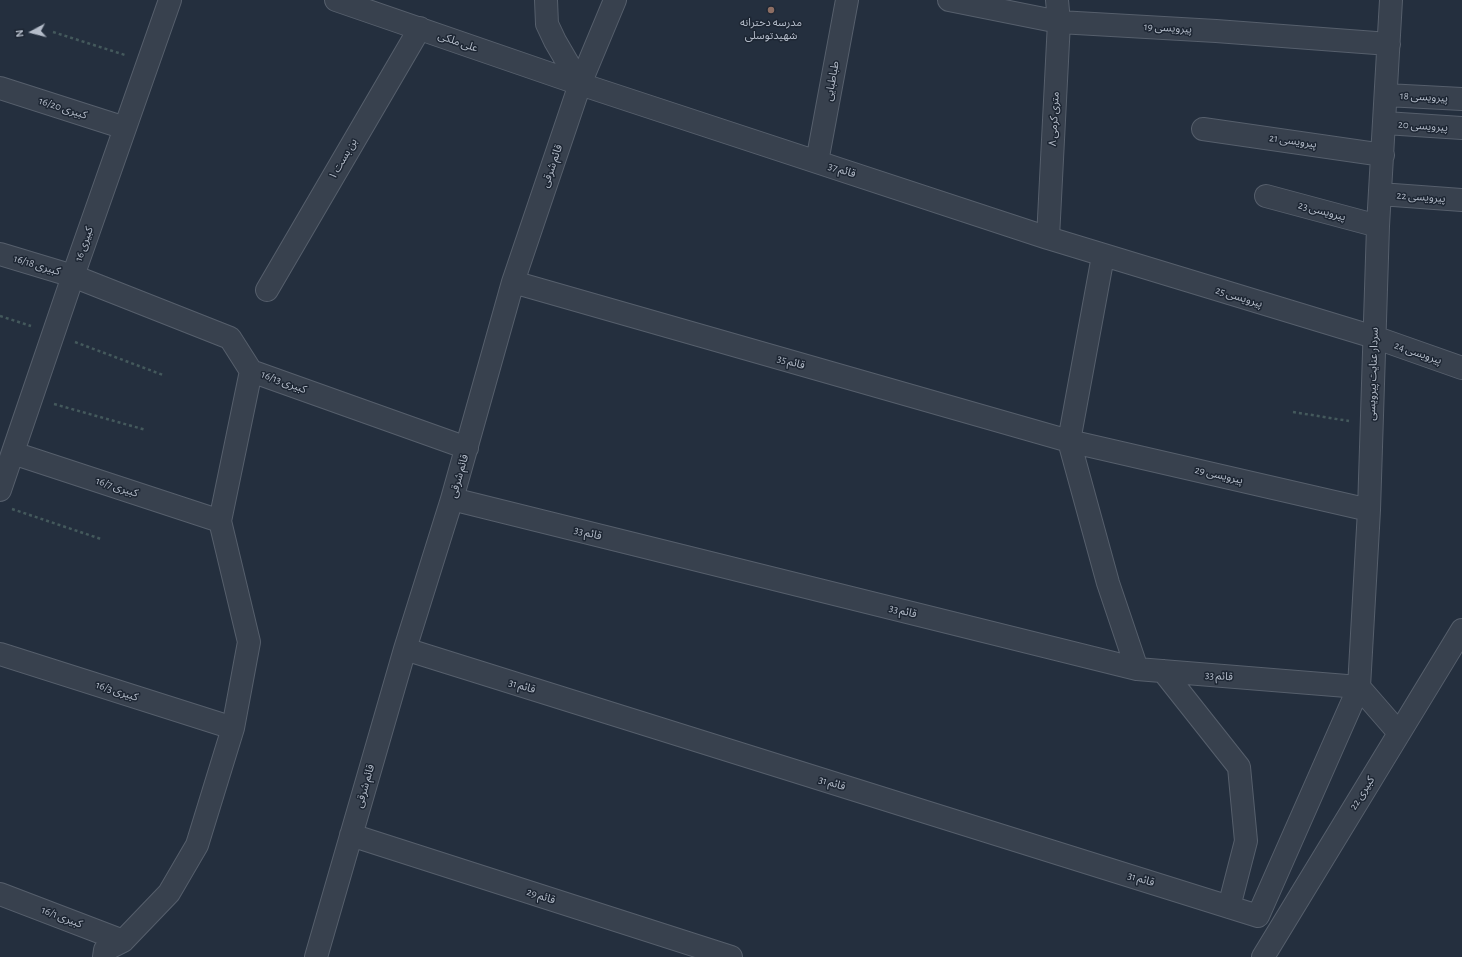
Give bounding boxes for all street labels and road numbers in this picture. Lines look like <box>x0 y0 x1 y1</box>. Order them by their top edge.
street label: پیرویسی 19 <box>1144 20 1192 36</box>
street label: علی ملکی <box>436 29 480 55</box>
street label: طباطبایی <box>822 60 842 102</box>
street label: پیرویسی 18 <box>1400 89 1448 105</box>
street label: ۸ متری کرمی <box>1046 91 1062 147</box>
street label: کبیری 16/20 <box>37 94 89 122</box>
street label: پیرویسی 20 <box>1398 118 1448 134</box>
street label: پیرویسی 21 <box>1268 131 1318 151</box>
street label: بن بست ۱ <box>326 136 360 182</box>
street label: قائم شرقی <box>538 143 566 189</box>
street label: قائم 37 <box>827 159 857 181</box>
street label: پیرویسی 22 <box>1396 189 1446 205</box>
street label: پیرویسی 23 <box>1297 198 1347 224</box>
street label: کبیری 16 <box>72 225 96 263</box>
street label: کبیری 16/18 <box>12 252 62 278</box>
street label: پیرویسی 25 <box>1214 284 1264 310</box>
street label: سردار عنایت پیرویسی <box>1365 327 1381 421</box>
street label: پیرویسی 24 <box>1392 339 1444 367</box>
street label: قائم 35 <box>776 352 806 372</box>
street label: کبیری 16/13 <box>259 368 309 396</box>
street label: قائم شرقی <box>446 453 472 499</box>
street label: پیرویسی 29 <box>1193 463 1245 487</box>
street label: کبیری 16/7 <box>94 474 140 500</box>
street label: قائم 33 <box>573 523 603 543</box>
street label: قائم 33 <box>888 601 918 621</box>
street label: قائم 33 <box>1204 668 1234 684</box>
street label: قائم 31 <box>507 676 537 696</box>
street label: کبیری 16/3 <box>94 678 140 704</box>
street label: قائم شرقی <box>352 763 378 809</box>
street label: قائم 31 <box>817 773 847 793</box>
street label: کبیری 22 <box>1347 774 1377 812</box>
street label: قائم 31 <box>1126 869 1156 889</box>
street label: قائم 29 <box>525 885 557 907</box>
street label: کبیری 16/1 <box>40 903 84 931</box>

